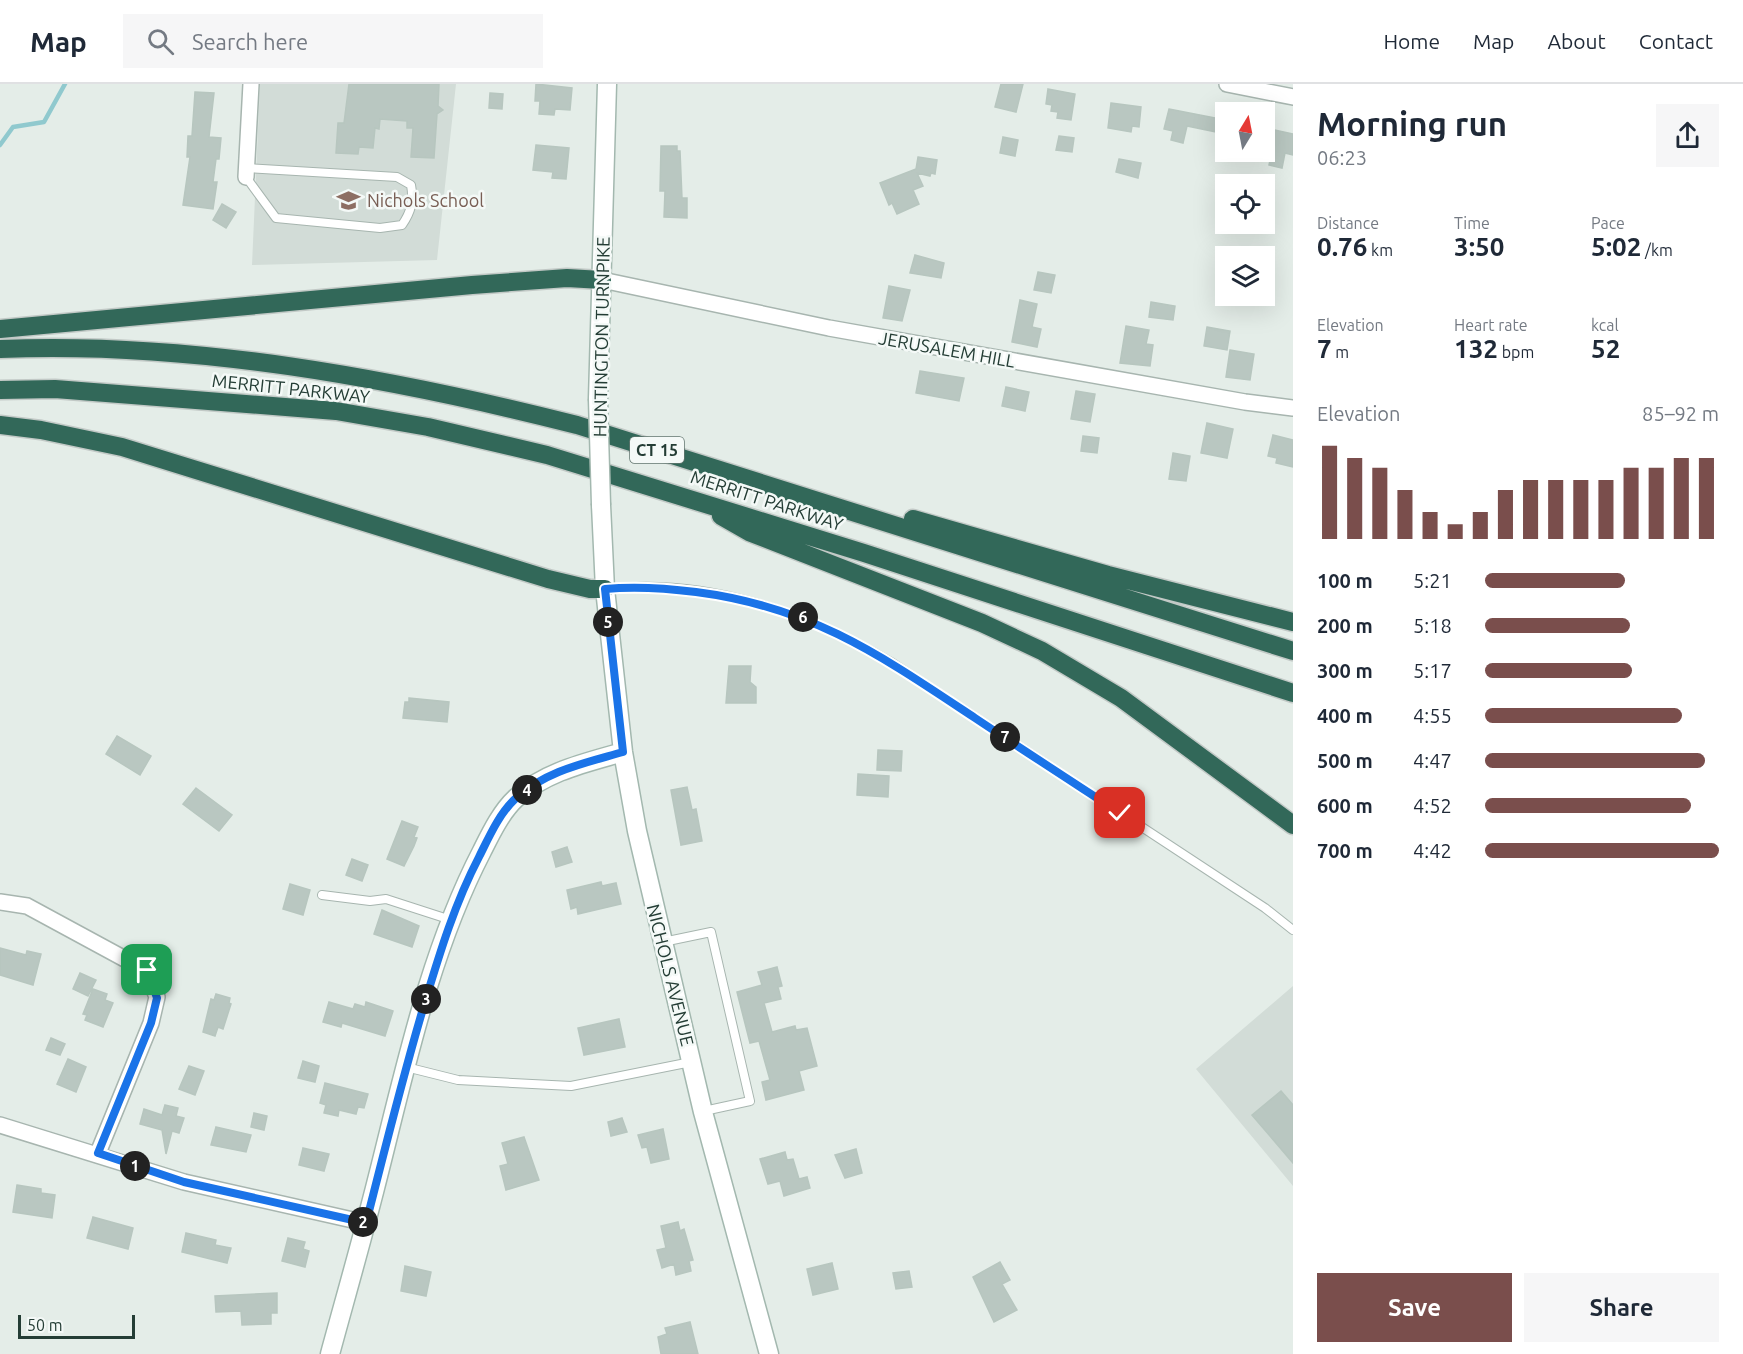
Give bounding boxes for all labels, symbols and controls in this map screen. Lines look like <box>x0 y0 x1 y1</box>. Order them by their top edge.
search box <box>123 14 543 68</box>
icon: search <box>144 25 177 58</box>
text: Map <box>30 26 87 57</box>
text: Search here <box>192 29 308 54</box>
text: Home <box>1383 29 1440 53</box>
text: Map <box>1473 29 1514 53</box>
text: About <box>1547 29 1606 53</box>
text: Contact <box>1639 29 1713 53</box>
north arrow <box>1215 102 1275 162</box>
map controls <box>1215 102 1275 306</box>
button: share <box>1656 104 1719 167</box>
text: Morning run <box>1317 105 1507 142</box>
text: 06:23 <box>1317 146 1367 169</box>
button: locate <box>1215 174 1275 234</box>
school or university icon: Nichols School <box>336 187 362 213</box>
place label: Nichols School <box>367 190 484 210</box>
text: Distance <box>1317 214 1379 232</box>
text: Time <box>1454 214 1490 232</box>
text: Pace <box>1591 214 1625 232</box>
text: 0.76 <box>1317 232 1367 261</box>
text: 3:50 <box>1454 232 1504 261</box>
text: 5:02 <box>1591 232 1641 261</box>
street label: HUNTINGTON TURNPIKE <box>589 237 613 437</box>
text: km <box>1367 241 1393 259</box>
text: /km <box>1641 241 1673 259</box>
button: layers <box>1215 246 1275 306</box>
text: Elevation <box>1317 316 1384 334</box>
text: Heart rate <box>1454 316 1528 334</box>
text: kcal <box>1591 316 1619 334</box>
street label: JERUSALEM HILL <box>877 327 1017 371</box>
text: 7 <box>1317 334 1332 363</box>
text: 132 <box>1454 334 1498 363</box>
text: 52 <box>1591 334 1620 363</box>
text: m <box>1332 343 1349 361</box>
text: bpm <box>1498 343 1534 361</box>
street label: MERRITT PARKWAY <box>211 370 372 406</box>
text: Elevation <box>1317 402 1400 425</box>
text: 85–92 m <box>1642 402 1719 425</box>
road number: CT 15 <box>630 437 684 463</box>
street label: MERRITT PARKWAY <box>688 466 846 534</box>
text: 100 m <box>1317 569 1373 592</box>
text: 5:21 <box>1413 569 1452 592</box>
pin: 6 <box>788 602 818 632</box>
pin: 5 <box>593 607 623 637</box>
text: 6 <box>798 608 808 626</box>
text: 5 <box>603 613 613 631</box>
text: 200 m <box>1317 614 1373 637</box>
text: 5:18 <box>1413 614 1452 637</box>
text: 300 m <box>1317 659 1373 682</box>
text: 5:17 <box>1413 659 1452 682</box>
text: 400 m <box>1317 704 1373 727</box>
text: 4:55 <box>1413 704 1452 727</box>
pin: 7 <box>990 722 1020 752</box>
text: 7 <box>1000 728 1010 746</box>
text: 500 m <box>1317 749 1373 772</box>
text: 4:47 <box>1413 749 1452 772</box>
pin: 4 <box>512 775 542 805</box>
text: 4 <box>522 781 532 799</box>
pin <box>1094 787 1145 838</box>
text: 600 m <box>1317 794 1373 817</box>
text: 4:52 <box>1413 794 1452 817</box>
icon: check <box>1103 796 1136 829</box>
text: 700 m <box>1317 839 1373 862</box>
text: 4:42 <box>1413 839 1452 862</box>
street label: NICHOLS AVENUE <box>644 902 698 1048</box>
pin <box>121 944 172 995</box>
icon: arrive <box>130 953 163 986</box>
pin: 3 <box>411 984 441 1014</box>
text: 3 <box>421 990 431 1008</box>
pin: 1 <box>120 1151 150 1181</box>
text: 1 <box>130 1157 140 1175</box>
pin: 2 <box>348 1207 378 1237</box>
text: 2 <box>358 1213 368 1231</box>
button: Save <box>1317 1273 1512 1342</box>
button: Share <box>1524 1273 1719 1342</box>
scale bar <box>18 1312 135 1340</box>
text: 50 m <box>27 1316 63 1334</box>

